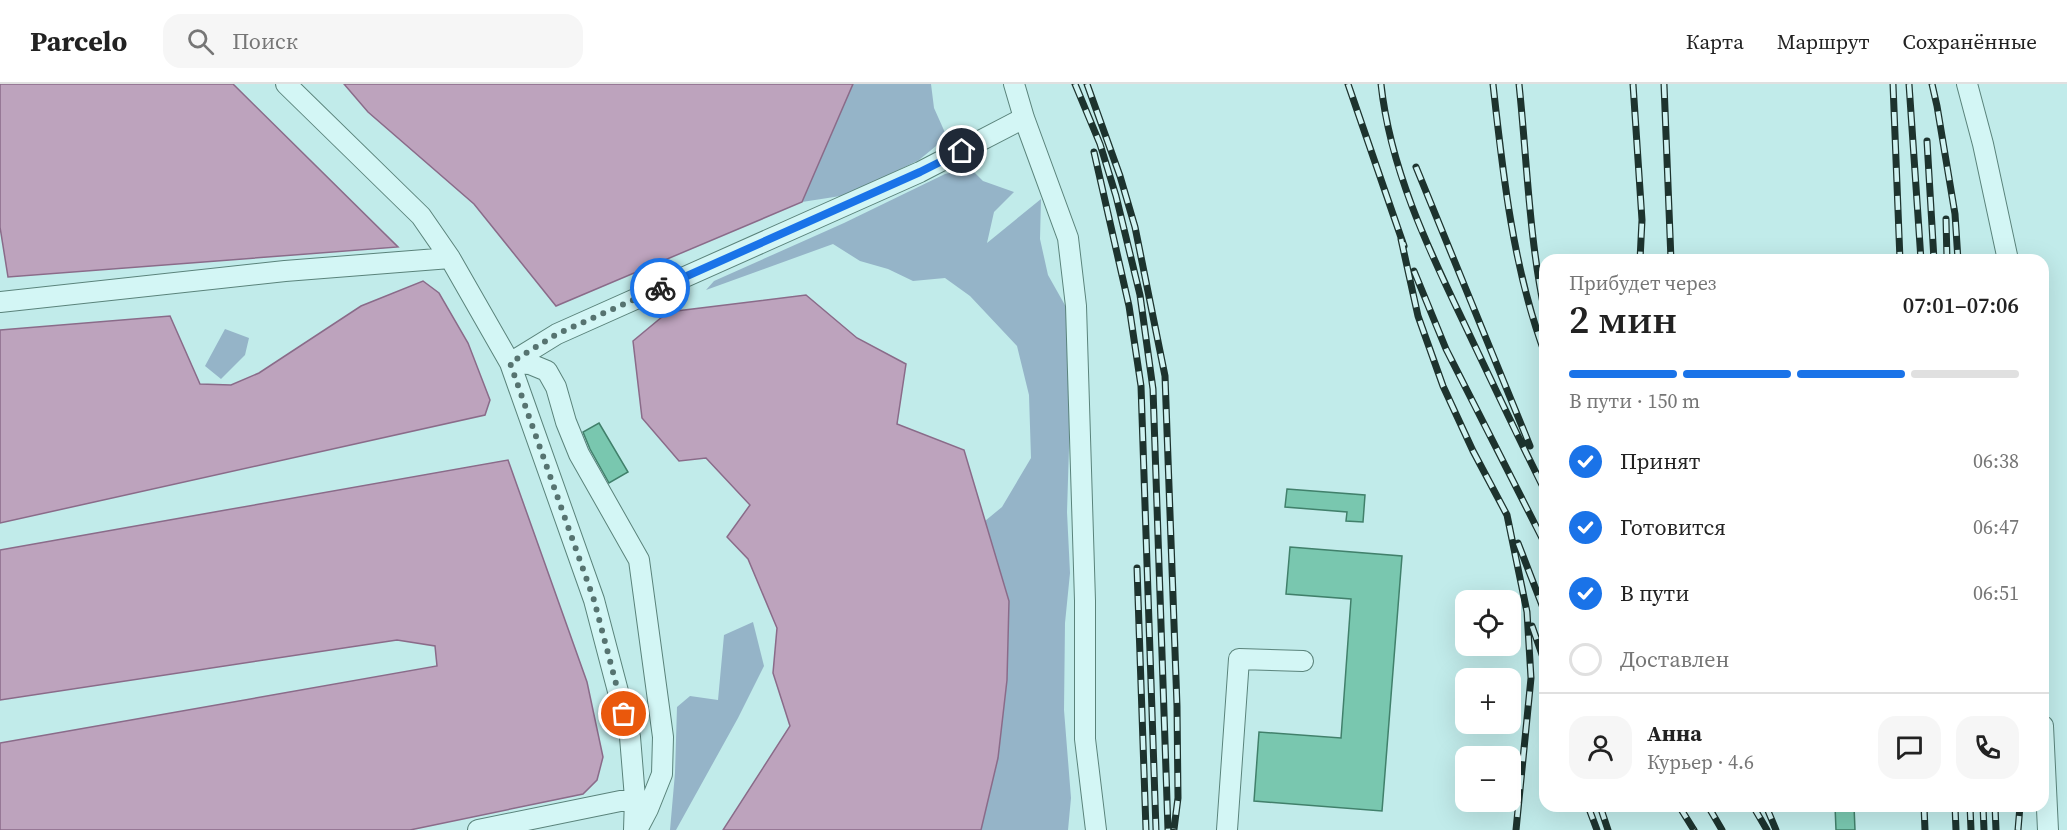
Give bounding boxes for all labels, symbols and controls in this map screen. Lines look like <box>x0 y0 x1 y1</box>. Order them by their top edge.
search box <box>163 14 583 68</box>
text: Parcelo <box>30 22 127 60</box>
icon: search <box>184 25 217 58</box>
text: Поиск <box>232 26 298 56</box>
text: Карта <box>1686 27 1744 56</box>
text: Маршрут <box>1777 27 1870 56</box>
text: Сохранённые <box>1903 27 2037 56</box>
pin <box>936 125 987 176</box>
icon: home <box>945 134 978 167</box>
courier <box>630 258 690 318</box>
text: Прибудет через <box>1569 269 1716 297</box>
icon: bike <box>644 272 677 305</box>
text: 07:01–07:06 <box>1903 290 2019 320</box>
text: 2 мин <box>1569 293 1677 346</box>
text: В пути · 150 m <box>1569 387 1700 415</box>
icon: check <box>1569 445 1602 478</box>
text: Принят <box>1620 446 1700 476</box>
text: 06:38 <box>1973 447 2019 475</box>
icon: check <box>1569 511 1602 544</box>
text: Готовится <box>1620 512 1726 542</box>
text: 06:47 <box>1973 513 2019 541</box>
icon: check <box>1569 577 1602 610</box>
text: В пути <box>1620 578 1689 608</box>
text: 06:51 <box>1973 579 2019 607</box>
map controls <box>1455 590 1521 812</box>
button: locate <box>1455 590 1521 656</box>
text: Доставлен <box>1620 644 1730 674</box>
button: + <box>1455 668 1521 734</box>
pin <box>598 688 649 739</box>
icon: bag <box>607 697 640 730</box>
button: person <box>1569 716 1632 779</box>
button: chat <box>1878 716 1941 779</box>
button: phone <box>1956 716 2019 779</box>
text: Анна <box>1647 718 1702 748</box>
button: − <box>1455 746 1521 812</box>
text: Курьер · 4.6 <box>1647 748 1754 776</box>

